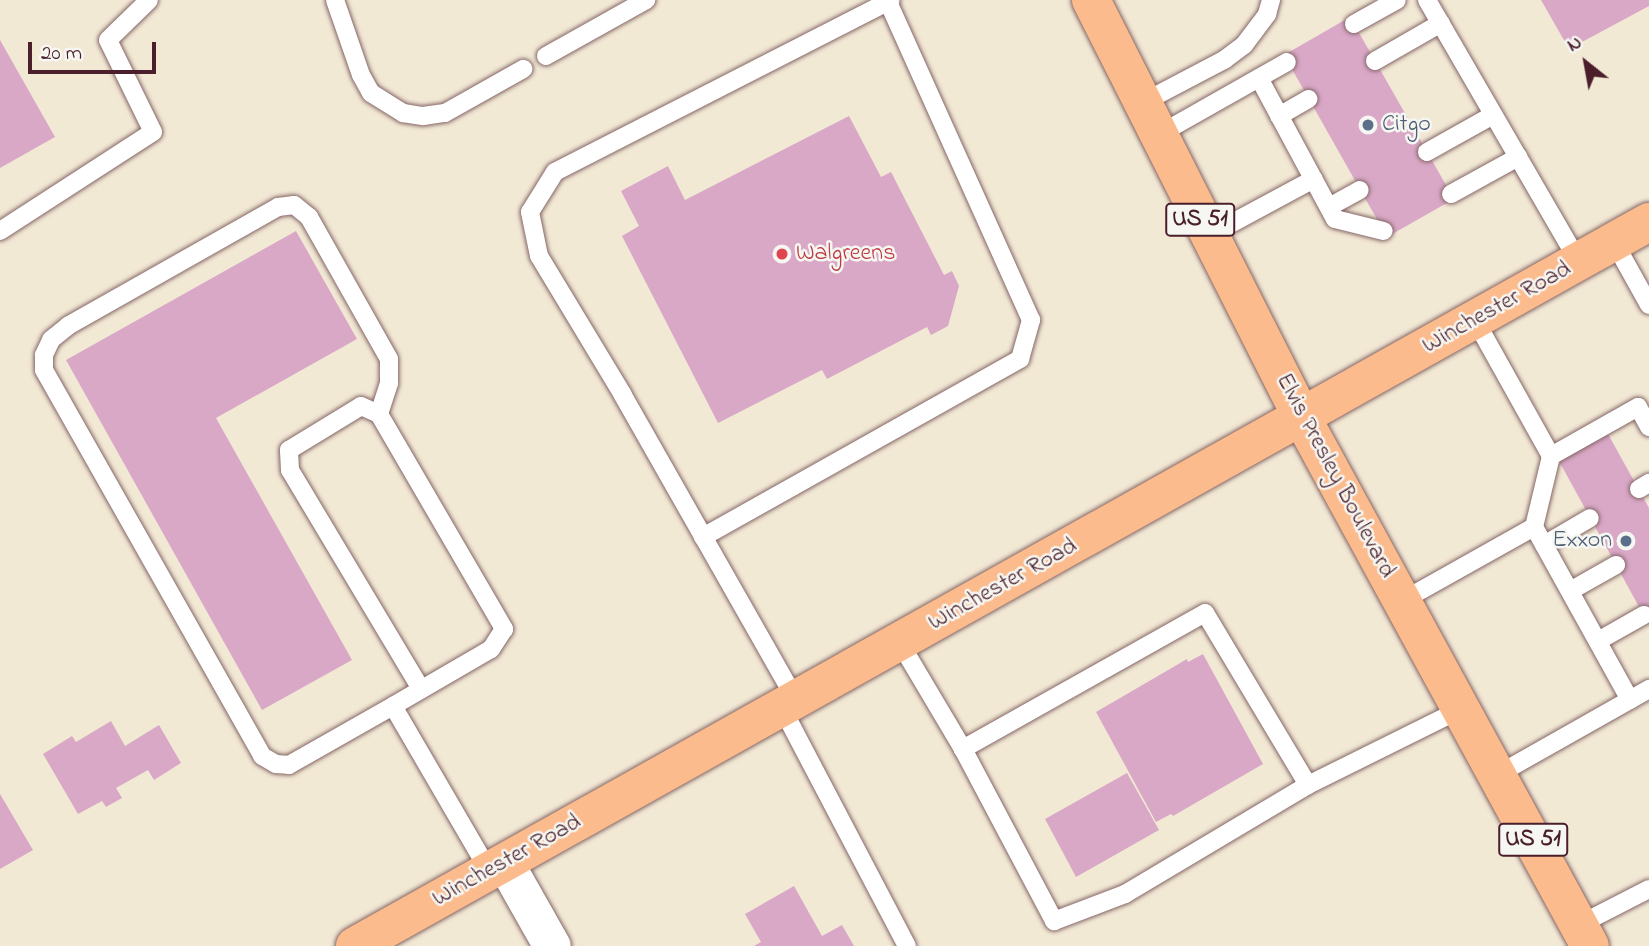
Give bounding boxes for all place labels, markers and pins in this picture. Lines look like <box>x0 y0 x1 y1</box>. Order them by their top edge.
place label: Citgo <box>1382 111 1431 139</box>
marker: Citgo <box>1360 117 1376 133</box>
place label: Walgreens <box>796 240 895 268</box>
marker: Walgreens <box>774 246 790 262</box>
place label: Exxon <box>1552 527 1612 555</box>
marker: Exxon <box>1618 533 1634 549</box>

